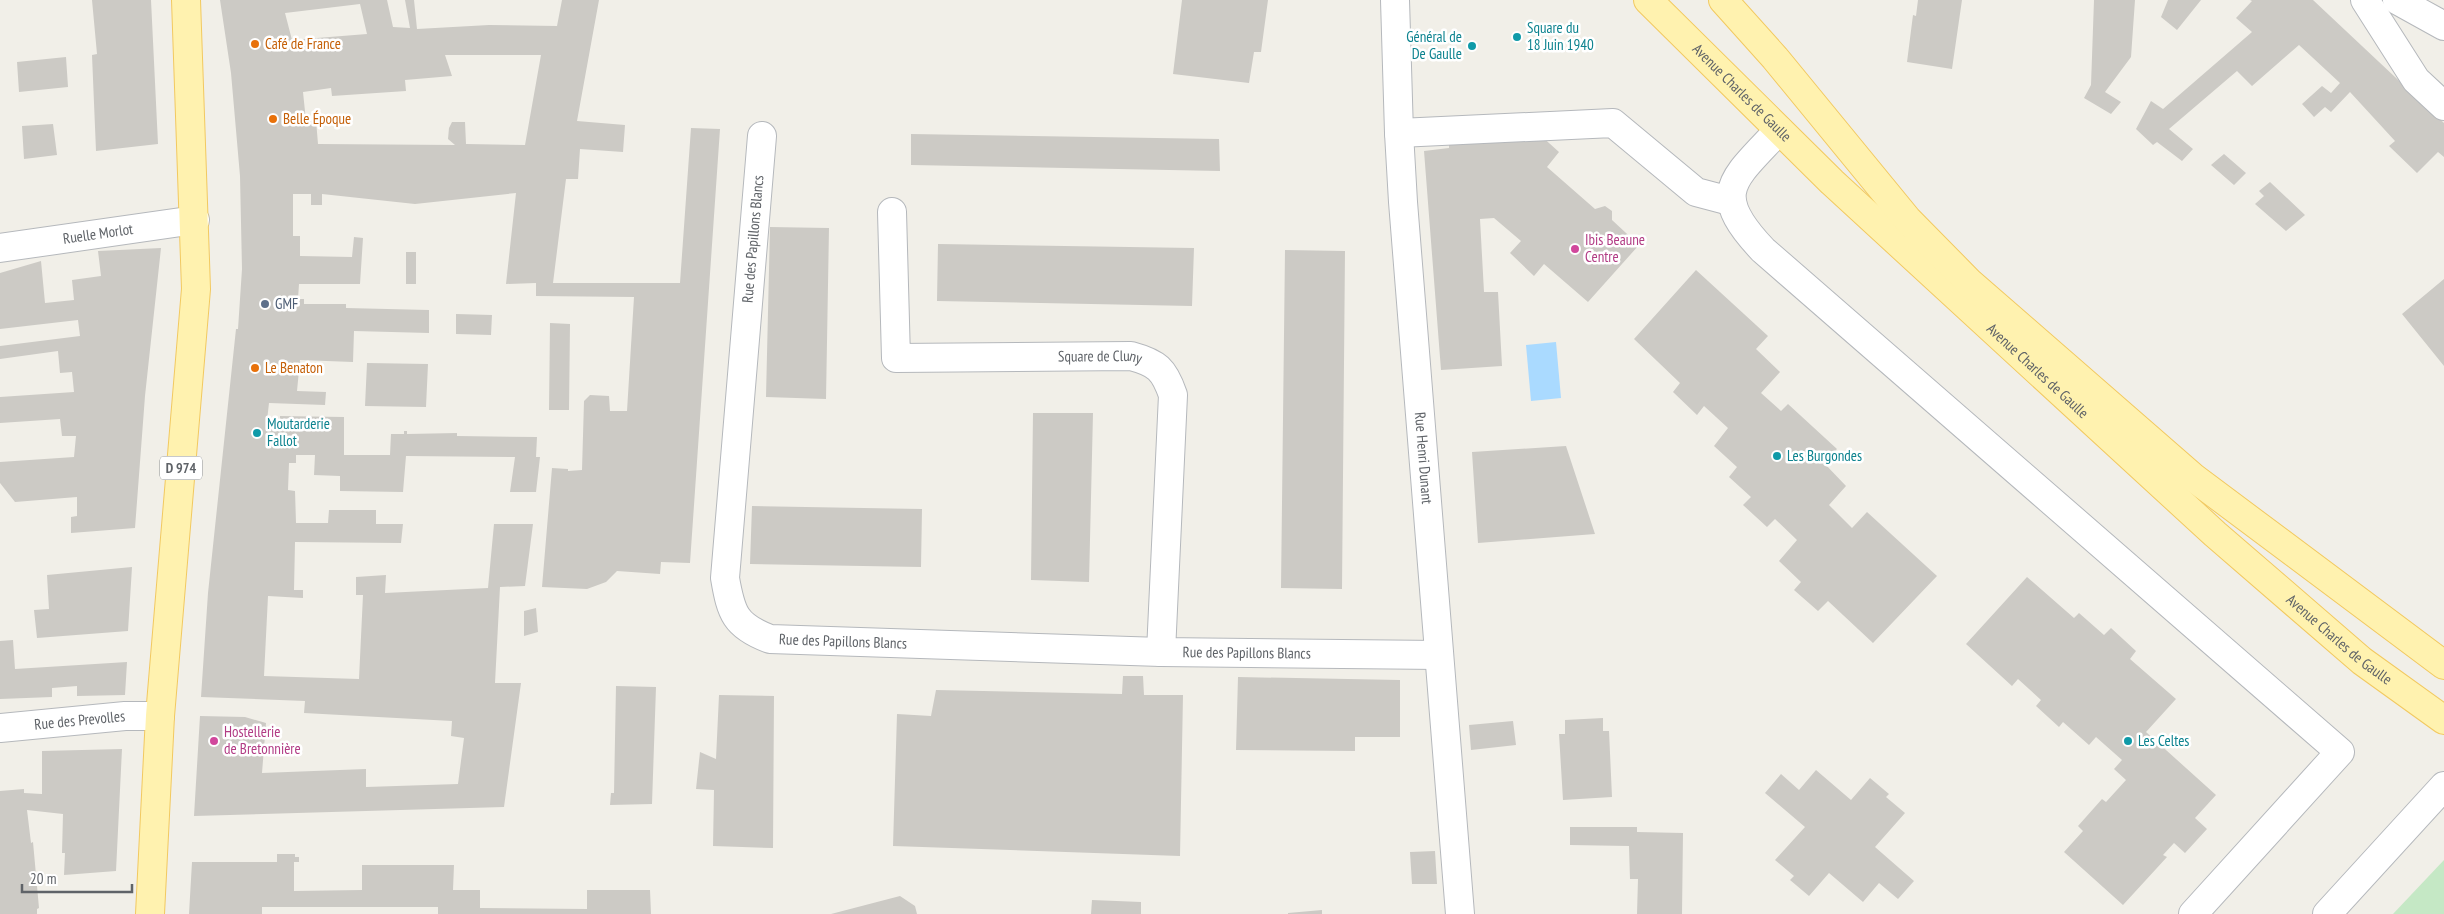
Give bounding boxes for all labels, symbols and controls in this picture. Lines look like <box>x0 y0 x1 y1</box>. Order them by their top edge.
place label: Square du 18 Juin 1940 <box>1527 18 1594 54</box>
place label: Général de De Gaulle <box>1406 27 1462 63</box>
marker: Square du 18 Juin 1940 <box>1511 31 1523 43</box>
place label: Café de France <box>265 34 341 53</box>
marker: Café de France <box>249 38 261 50</box>
street label: Avenue Charles de Gaulle <box>1689 39 1796 146</box>
marker: Général de De Gaulle <box>1466 40 1478 52</box>
place label: Belle Époque <box>283 109 351 128</box>
marker: Belle Époque <box>267 113 279 125</box>
street label: Rue des Papillons Blancs <box>737 174 768 304</box>
street label: Ruelle Morlot <box>62 219 134 248</box>
place label: Ibis Beaune Centre <box>1585 230 1645 266</box>
marker: Ibis Beaune Centre <box>1569 243 1581 255</box>
place label: GMF <box>275 294 298 313</box>
marker: GMF <box>259 298 271 310</box>
street label: Avenue Charles de Gaulle <box>1983 319 2093 422</box>
street label: Square de Cluny <box>1058 346 1145 368</box>
place label: Le Benaton <box>265 358 323 377</box>
marker: Le Benaton <box>249 362 261 374</box>
street label: Rue Henri Dunant <box>1411 411 1437 505</box>
place label: Moutarderie Fallot <box>267 414 330 450</box>
marker: Moutarderie Fallot <box>251 427 263 439</box>
place label: Les Burgondes <box>1787 446 1862 465</box>
marker: Les Burgondes <box>1771 450 1783 462</box>
road number: D 974 <box>160 456 202 479</box>
street label: Avenue Charles de Gaulle <box>2283 590 2396 689</box>
street label: Rue des Papillons Blancs <box>779 629 907 653</box>
street label: Rue des Papillons Blancs <box>1183 642 1311 663</box>
street label: Rue des Prevolles <box>33 706 126 734</box>
place label: Hostellerie de Bretonnière <box>224 722 301 758</box>
place label: Les Celtes <box>2138 731 2189 750</box>
marker: Hostellerie de Bretonnière <box>208 735 220 747</box>
marker: Les Celtes <box>2122 735 2134 747</box>
scale bar <box>22 862 132 894</box>
text: 20 m <box>30 869 56 888</box>

